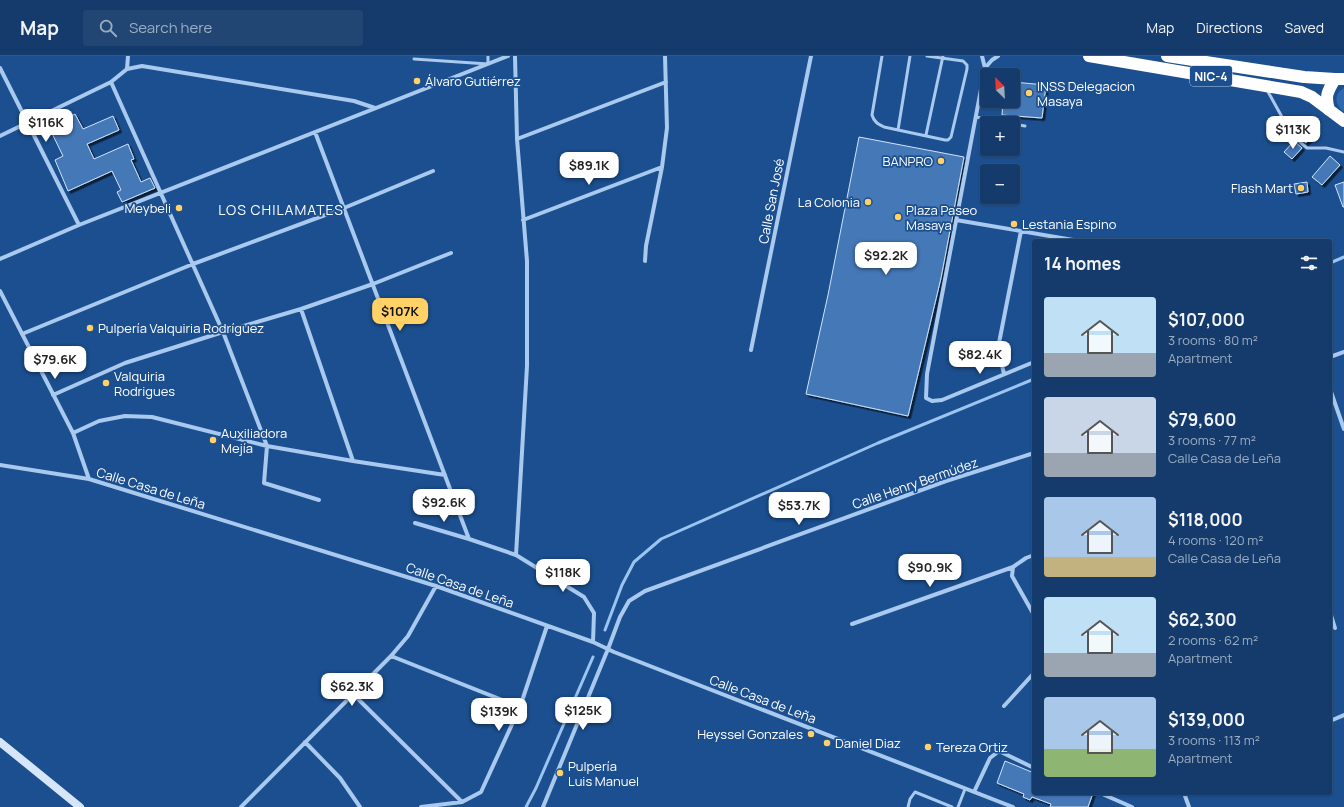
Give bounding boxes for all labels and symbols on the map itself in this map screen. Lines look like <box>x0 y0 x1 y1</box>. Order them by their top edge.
road number: NIC-4 <box>1190 66 1232 86</box>
north arrow <box>980 68 1020 108</box>
place label: Álvaro Gutiérrez <box>425 72 521 90</box>
marker: Álvaro Gutiérrez <box>412 76 422 86</box>
place label: INSS Delegacion Masaya <box>1037 77 1135 110</box>
marker: INSS Delegacion Masaya <box>1024 88 1034 98</box>
pin: $116K <box>18 109 74 143</box>
pin: $113K <box>1265 116 1321 150</box>
pin: $89.1K <box>556 152 622 186</box>
place label: BANPRO <box>882 152 934 170</box>
street label: Calle San José <box>754 156 788 245</box>
marker: BANPRO <box>936 156 946 166</box>
place label: Flash Mart <box>1231 179 1293 197</box>
marker: Flash Mart <box>1296 183 1306 193</box>
place label: La Colonia <box>798 193 860 211</box>
marker: La Colonia <box>863 197 873 207</box>
place label: Meybeli <box>124 199 171 217</box>
district label: LOS CHILAMATES <box>218 200 344 219</box>
place label: Plaza Paseo Masaya <box>906 201 978 234</box>
marker: Meybeli <box>174 203 184 213</box>
marker: Plaza Paseo Masaya <box>893 212 903 222</box>
place label: Lestania Espino <box>1022 215 1117 233</box>
marker: Lestania Espino <box>1009 219 1019 229</box>
pin: $92.2K <box>853 242 919 276</box>
pin: $107K <box>372 298 428 332</box>
place label: Pulpería Valquiria Rodríguez <box>98 319 264 337</box>
marker: Pulpería Valquiria Rodríguez <box>85 323 95 333</box>
pin: $82.4K <box>947 341 1013 375</box>
pin: $79.6K <box>22 346 88 380</box>
place label: Valquiria Rodrigues <box>114 367 175 400</box>
marker: Valquiria Rodrigues <box>101 378 111 388</box>
place label: Auxiliadora Mejía <box>221 424 287 457</box>
marker: Auxiliadora Mejía <box>208 435 218 445</box>
street label: Calle Henry Bermúdez <box>850 453 980 513</box>
street label: Calle Casa de Leña <box>94 463 208 513</box>
pin: $92.6K <box>411 489 477 523</box>
pin: $53.7K <box>766 492 832 526</box>
pin: $90.9K <box>897 554 963 588</box>
street label: Calle Casa de Leña <box>404 558 516 612</box>
pin: $118K <box>535 559 591 593</box>
street label: Calle Casa de Leña <box>707 670 819 728</box>
pin: $62.3K <box>319 673 385 707</box>
pin: $125K <box>555 697 611 731</box>
pin: $139K <box>471 698 527 732</box>
place label: Heyssel Gonzales <box>697 725 803 743</box>
marker: Heyssel Gonzales <box>806 729 816 739</box>
place label: Daniel Diaz <box>835 734 901 752</box>
marker: Daniel Diaz <box>822 738 832 748</box>
place label: Tereza Ortiz <box>936 738 1008 756</box>
marker: Tereza Ortiz <box>923 742 933 752</box>
place label: Pulpería Luis Manuel <box>568 757 639 790</box>
marker: Pulpería Luis Manuel <box>555 768 565 778</box>

